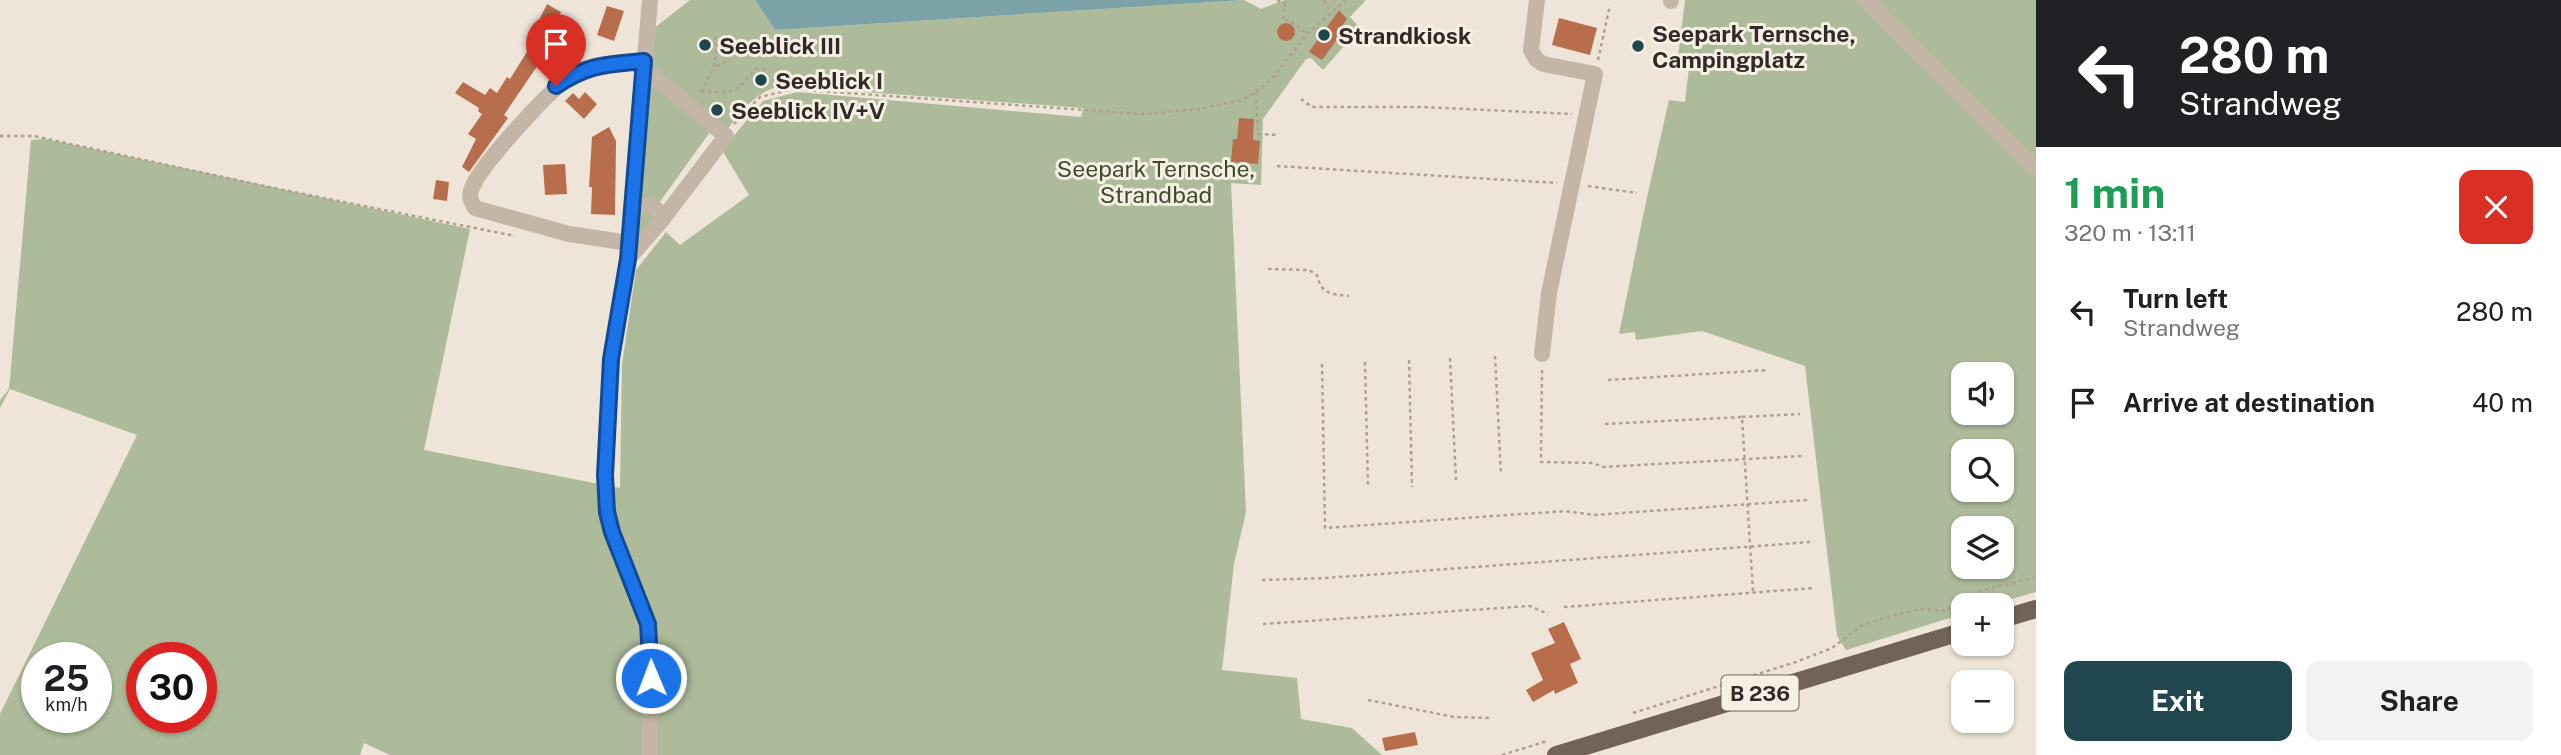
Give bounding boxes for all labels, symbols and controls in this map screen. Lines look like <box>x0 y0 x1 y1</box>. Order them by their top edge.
pin <box>526 14 586 86</box>
place label: Seepark Ternsche, Campingplatz <box>1652 20 1856 73</box>
place label: Strandkiosk <box>1338 22 1471 49</box>
icon: arrive <box>537 25 575 63</box>
text: 280 m <box>2179 26 2329 84</box>
marker: Strandkiosk <box>1316 27 1332 43</box>
icon: left <box>2064 28 2155 119</box>
place label: Seeblick III <box>719 32 841 59</box>
marker: Seeblick III <box>697 37 713 53</box>
marker: Seepark Ternsche, Campingplatz <box>1630 38 1646 54</box>
place label: Seeblick I <box>775 67 883 94</box>
marker: Seeblick I <box>753 72 769 88</box>
text: Strandweg <box>2179 85 2342 122</box>
place label: Seeblick IV+V <box>731 97 885 124</box>
marker: Seeblick IV+V <box>709 102 725 118</box>
park label: Seepark Ternsche, Strandbad <box>1057 155 1255 208</box>
text: 1 min <box>2064 168 2165 217</box>
button: close <box>2459 170 2533 244</box>
text: 320 m · 13:11 <box>2064 219 2196 246</box>
text: Turn left <box>2123 283 2228 314</box>
icon: left <box>2064 293 2102 331</box>
text: 280 m <box>2456 296 2533 327</box>
text: Strandweg <box>2123 314 2240 341</box>
map controls <box>1951 362 2014 733</box>
button: sound <box>1951 362 2014 425</box>
icon: arrive <box>2064 384 2102 422</box>
text: Arrive at destination <box>2123 387 2375 418</box>
text: 40 m <box>2472 387 2533 418</box>
button: search <box>1951 439 2014 502</box>
button: layers <box>1951 516 2014 579</box>
button: + <box>1951 593 2014 656</box>
position arrow <box>614 641 688 715</box>
speed limit sign: 30 <box>126 642 217 733</box>
text: 25 <box>44 658 89 699</box>
button: Exit <box>2064 661 2292 741</box>
button: Share <box>2306 661 2533 741</box>
button: − <box>1951 670 2014 733</box>
road number: B 236 <box>1722 676 1798 710</box>
text: km/h <box>45 694 88 715</box>

